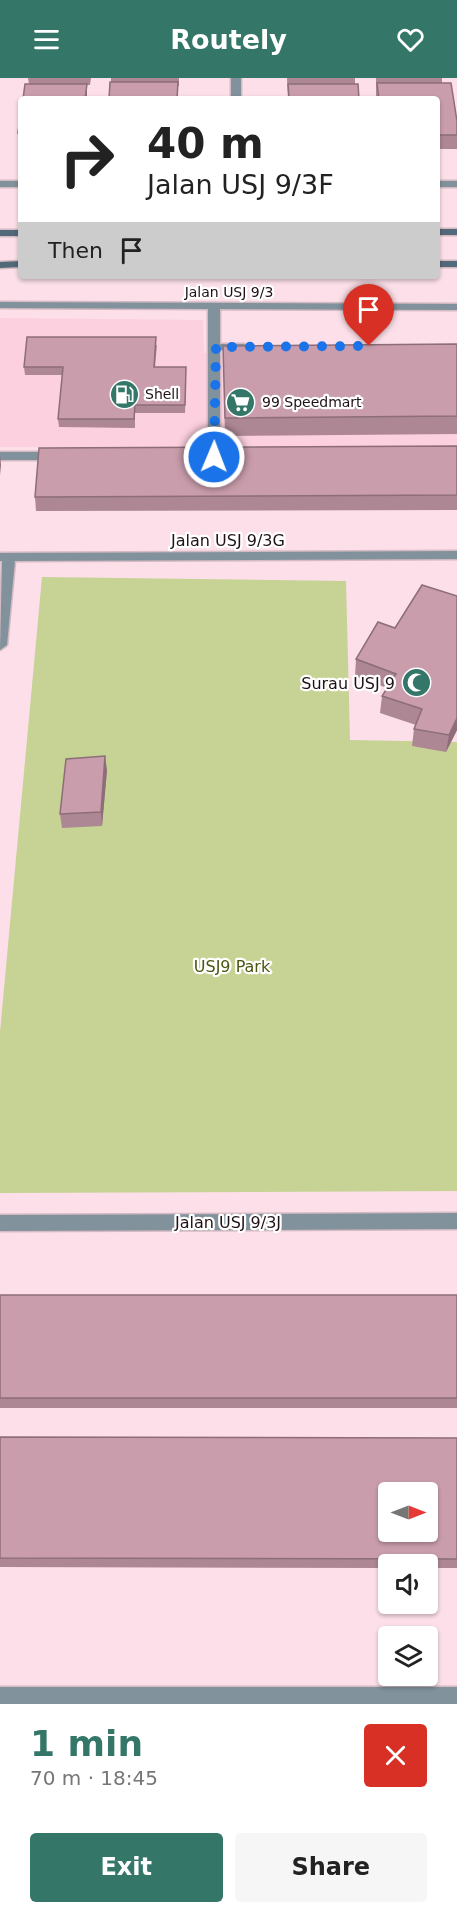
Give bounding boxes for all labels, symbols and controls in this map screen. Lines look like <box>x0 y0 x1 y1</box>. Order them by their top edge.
icon: menu <box>30 23 63 56</box>
icon: heart <box>394 23 427 56</box>
text: Routely <box>170 24 287 55</box>
text: 40 m <box>147 119 264 168</box>
icon: right <box>48 120 126 198</box>
text: Jalan USJ 9/3F <box>147 169 334 200</box>
icon: arrive <box>115 234 148 267</box>
text: Then <box>48 238 103 263</box>
street label: Jalan USJ 9/3 <box>184 284 273 300</box>
pin <box>343 284 394 346</box>
icon: arrive <box>352 293 385 326</box>
fuel station icon: Shell <box>108 378 140 410</box>
place label: Shell <box>145 386 179 402</box>
supermarket icon: 99 Speedmart <box>225 386 257 418</box>
place label: 99 Speedmart <box>262 394 362 410</box>
position arrow <box>182 425 246 489</box>
street label: Jalan USJ 9/3G <box>170 531 285 550</box>
mosque icon: Surau USJ 9 <box>400 667 432 699</box>
place label: Surau USJ 9 <box>301 674 395 693</box>
park label: USJ9 Park <box>194 957 271 976</box>
street label: Jalan USJ 9/3J <box>174 1213 281 1232</box>
north arrow <box>378 1482 438 1542</box>
map controls <box>378 1482 438 1686</box>
button: sound <box>378 1554 438 1614</box>
button: layers <box>378 1626 438 1686</box>
text: 1 min <box>30 1723 143 1764</box>
button: close <box>364 1724 427 1787</box>
text: 70 m · 18:45 <box>30 1766 158 1790</box>
button: Exit <box>30 1833 223 1902</box>
button: Share <box>235 1833 427 1902</box>

